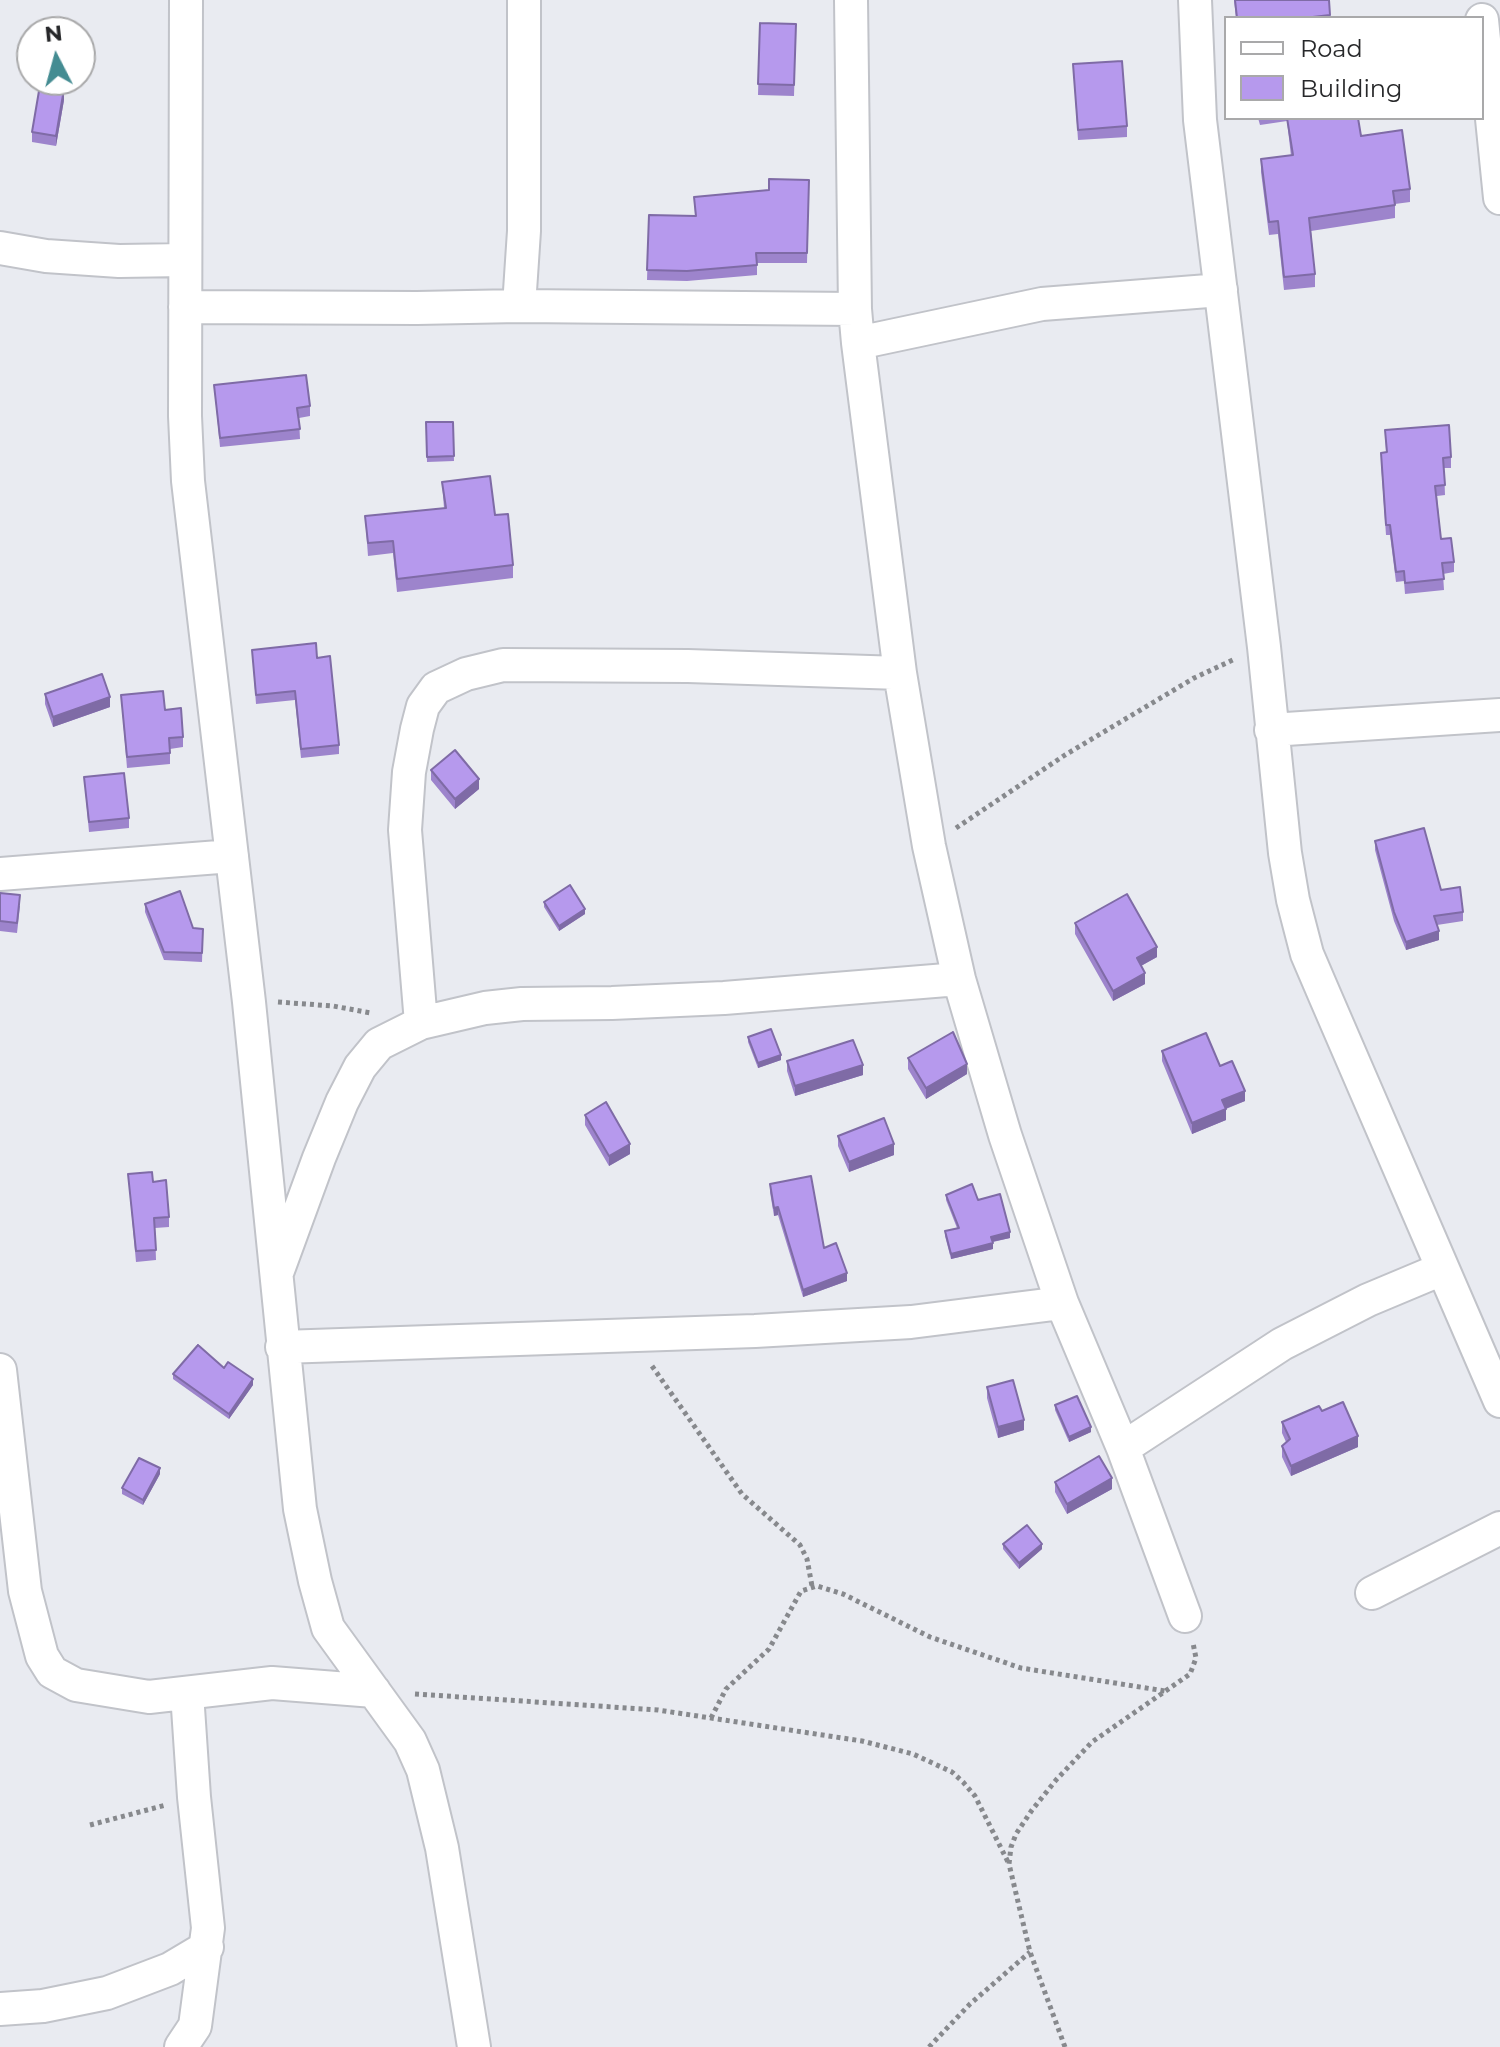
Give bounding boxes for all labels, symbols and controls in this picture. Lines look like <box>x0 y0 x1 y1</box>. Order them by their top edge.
north arrow <box>16 16 96 96</box>
legend <box>1224 16 1484 120</box>
text: N <box>43 19 64 48</box>
text: Road <box>1300 34 1363 63</box>
text: Building <box>1300 74 1403 103</box>

